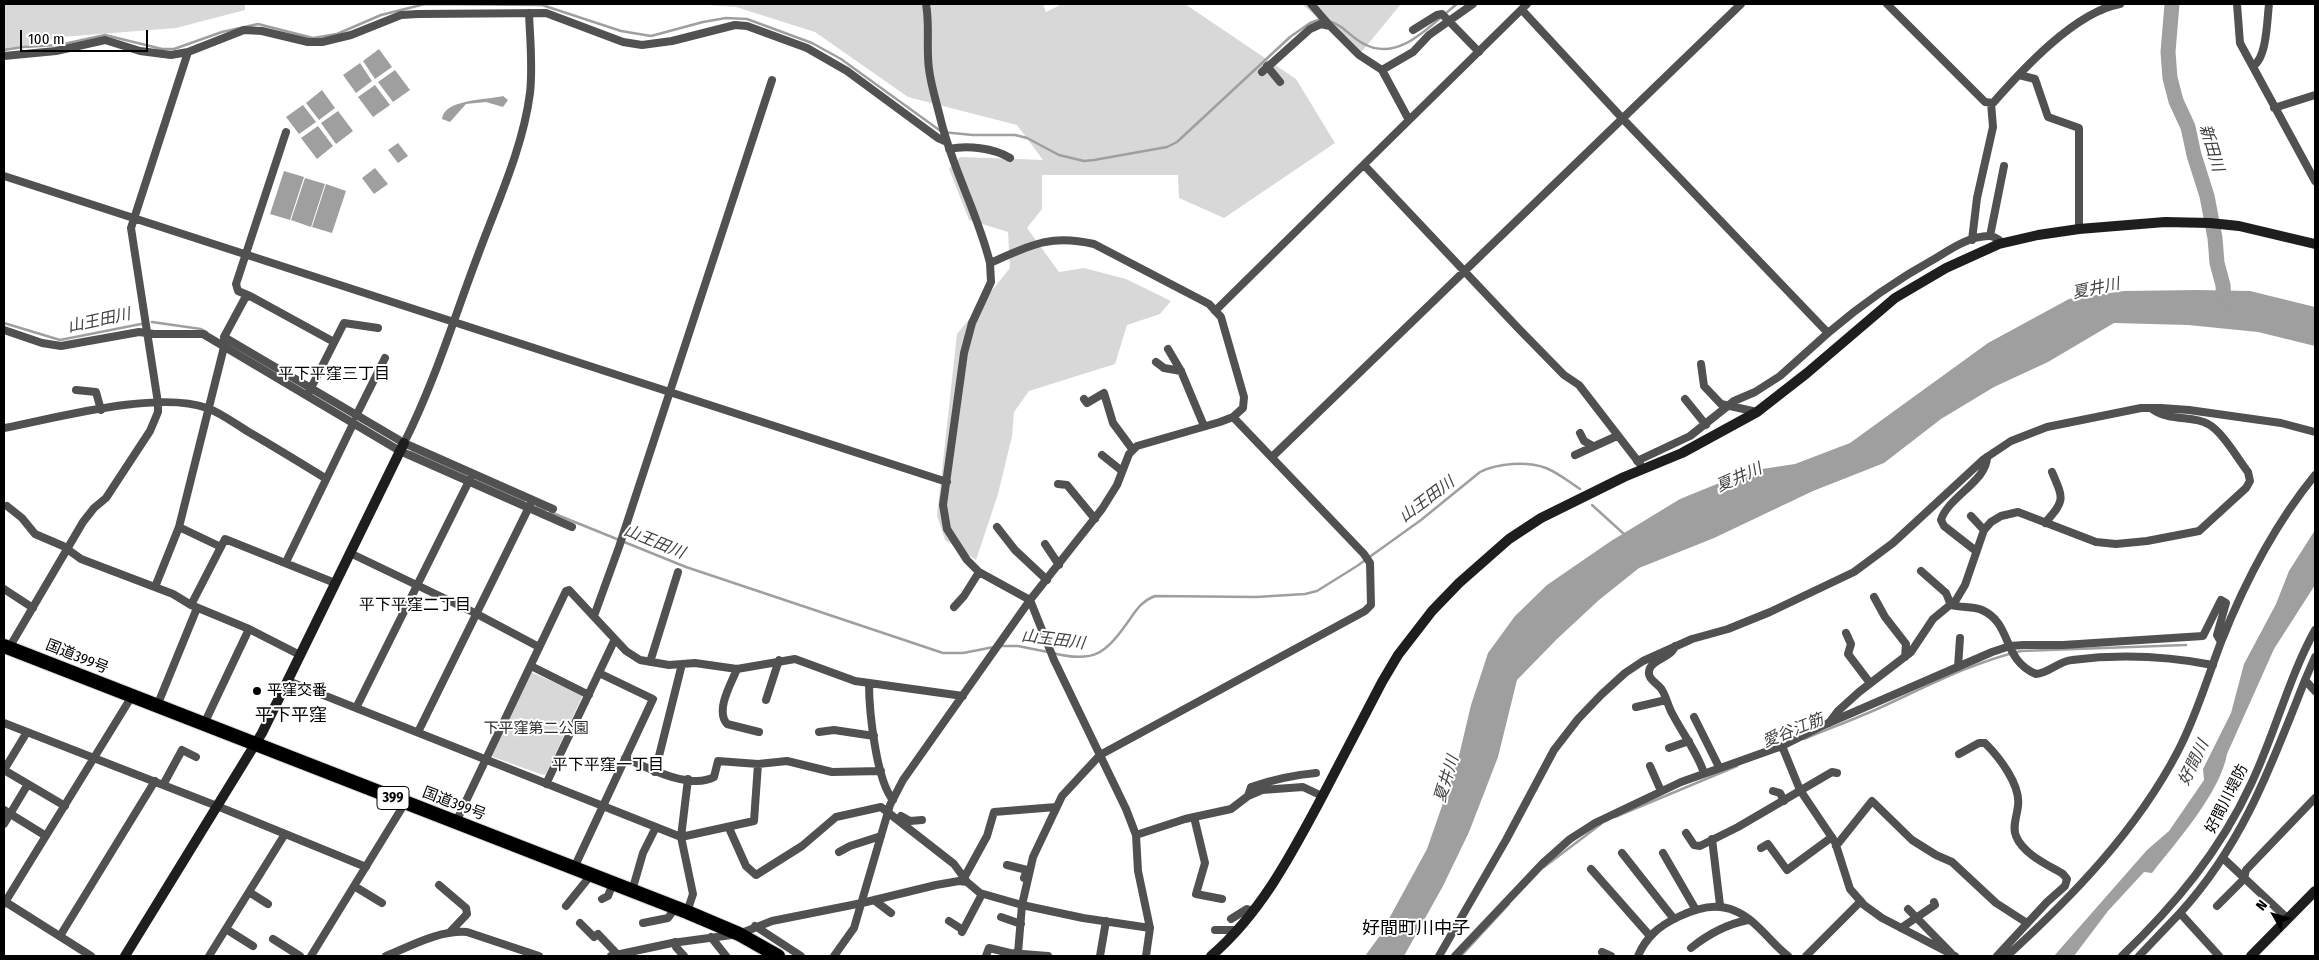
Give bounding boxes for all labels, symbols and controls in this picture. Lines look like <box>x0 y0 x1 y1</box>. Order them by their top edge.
scale bar <box>22 20 150 52</box>
text: 100 m <box>28 30 65 48</box>
water label: 新田川 <box>2195 122 2227 174</box>
water label: 夏井川 <box>2071 275 2121 303</box>
water label: 山王田川 <box>66 305 132 337</box>
district label: 平下平窪三丁目 <box>278 365 390 385</box>
water label: 夏井川 <box>1713 459 1765 497</box>
water label: 山王田川 <box>1396 473 1458 527</box>
water label: 山王田川 <box>621 521 687 563</box>
district label: 平下平窪二丁目 <box>359 596 471 616</box>
water label: 山王田川 <box>1020 627 1086 653</box>
street label: 国道399号 <box>43 636 111 678</box>
place label: 平窪交番 <box>267 682 327 700</box>
marker: 平窪交番 <box>251 685 263 697</box>
district label: 平下平窪 <box>255 705 327 727</box>
water label: 愛谷江筋 <box>1760 710 1826 752</box>
park label: 下平窪第二公園 <box>484 720 588 738</box>
water label: 好間川 <box>2175 737 2213 789</box>
water label: 夏井川 <box>1431 753 1463 805</box>
district label: 平下平窪一丁目 <box>552 756 664 776</box>
street label: 好間川堤防 <box>2202 762 2252 836</box>
street label: 国道399号 <box>420 784 488 824</box>
road number: 399 <box>377 786 409 810</box>
north arrow <box>2249 890 2299 940</box>
text: N <box>2253 897 2271 914</box>
district label: 好間町川中子 <box>1362 918 1470 940</box>

